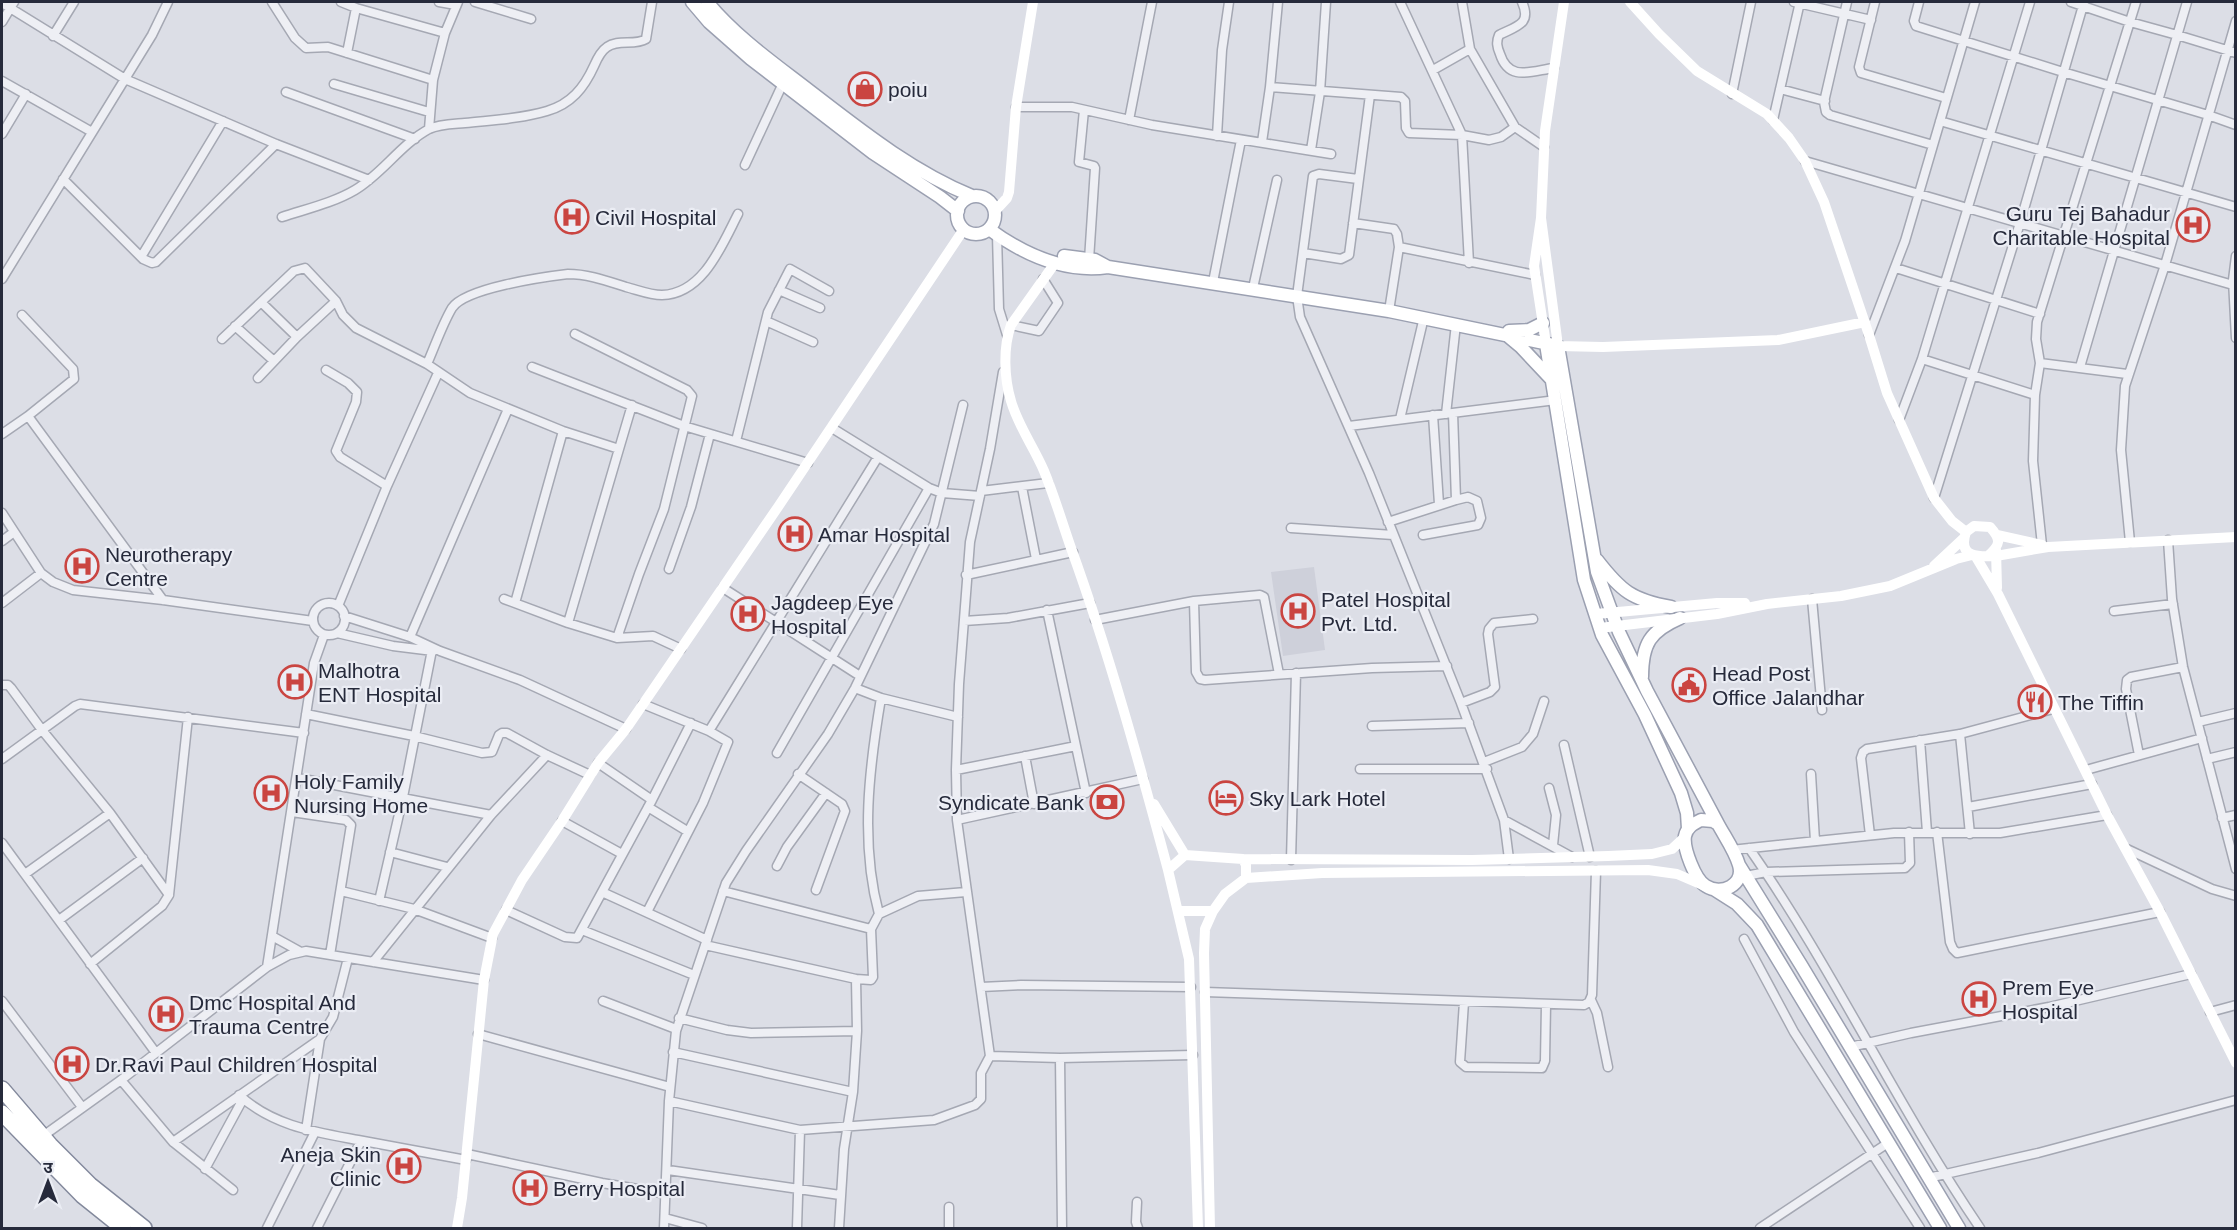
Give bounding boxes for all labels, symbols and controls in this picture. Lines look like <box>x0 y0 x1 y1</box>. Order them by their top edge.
shop icon: poiu <box>847 71 883 107</box>
place label: poiu <box>888 78 928 101</box>
hospital icon: Civil Hospital <box>554 199 590 235</box>
place label: Guru Tej Bahadur Charitable Hospital <box>1993 202 2170 249</box>
place label: Civil Hospital <box>595 206 716 229</box>
hospital icon: Guru Tej Bahadur Charitable Hospital <box>2175 207 2211 243</box>
hospital icon: Amar Hospital <box>777 516 813 552</box>
place label: Amar Hospital <box>818 523 950 546</box>
place label: Neurotherapy Centre <box>105 543 233 590</box>
hospital icon: Neurotherapy Centre <box>64 548 100 584</box>
place label: Patel Hospital Pvt. Ltd. <box>1321 588 1451 635</box>
place label: Jagdeep Eye Hospital <box>771 591 894 638</box>
hospital icon: Patel Hospital Pvt. Ltd. <box>1280 593 1316 629</box>
hospital icon: Jagdeep Eye Hospital <box>730 596 766 632</box>
place label: Malhotra ENT Hospital <box>318 659 441 706</box>
place label: Head Post Office Jalandhar <box>1712 662 1865 709</box>
hospital icon: Malhotra ENT Hospital <box>277 664 313 700</box>
public building icon: Head Post Office Jalandhar <box>1671 667 1707 703</box>
restaurant icon: The Tiffin <box>2017 684 2053 720</box>
place label: The Tiffin <box>2058 691 2144 714</box>
place label: Holy Family Nursing Home <box>294 770 428 817</box>
hospital icon: Holy Family Nursing Home <box>253 775 289 811</box>
hotel icon: Sky Lark Hotel <box>1208 780 1244 816</box>
bank icon: Syndicate Bank <box>1089 784 1125 820</box>
place label: Sky Lark Hotel <box>1249 787 1386 810</box>
place label: Syndicate Bank <box>938 791 1084 814</box>
place label: Prem Eye Hospital <box>2002 976 2094 1023</box>
hospital icon: Prem Eye Hospital <box>1961 981 1997 1017</box>
place label: Dmc Hospital And Trauma Centre <box>189 991 356 1038</box>
hospital icon: Dmc Hospital And Trauma Centre <box>148 996 184 1032</box>
hospital icon: Dr.Ravi Paul Children Hospital <box>54 1046 90 1082</box>
place label: Dr.Ravi Paul Children Hospital <box>95 1053 377 1076</box>
place label: Aneja Skin Clinic <box>281 1143 381 1190</box>
hospital icon: Aneja Skin Clinic <box>386 1148 422 1184</box>
north arrow <box>18 1152 78 1212</box>
text: उ <box>43 1159 53 1176</box>
hospital icon: Berry Hospital <box>512 1170 548 1206</box>
place label: Berry Hospital <box>553 1177 685 1200</box>

